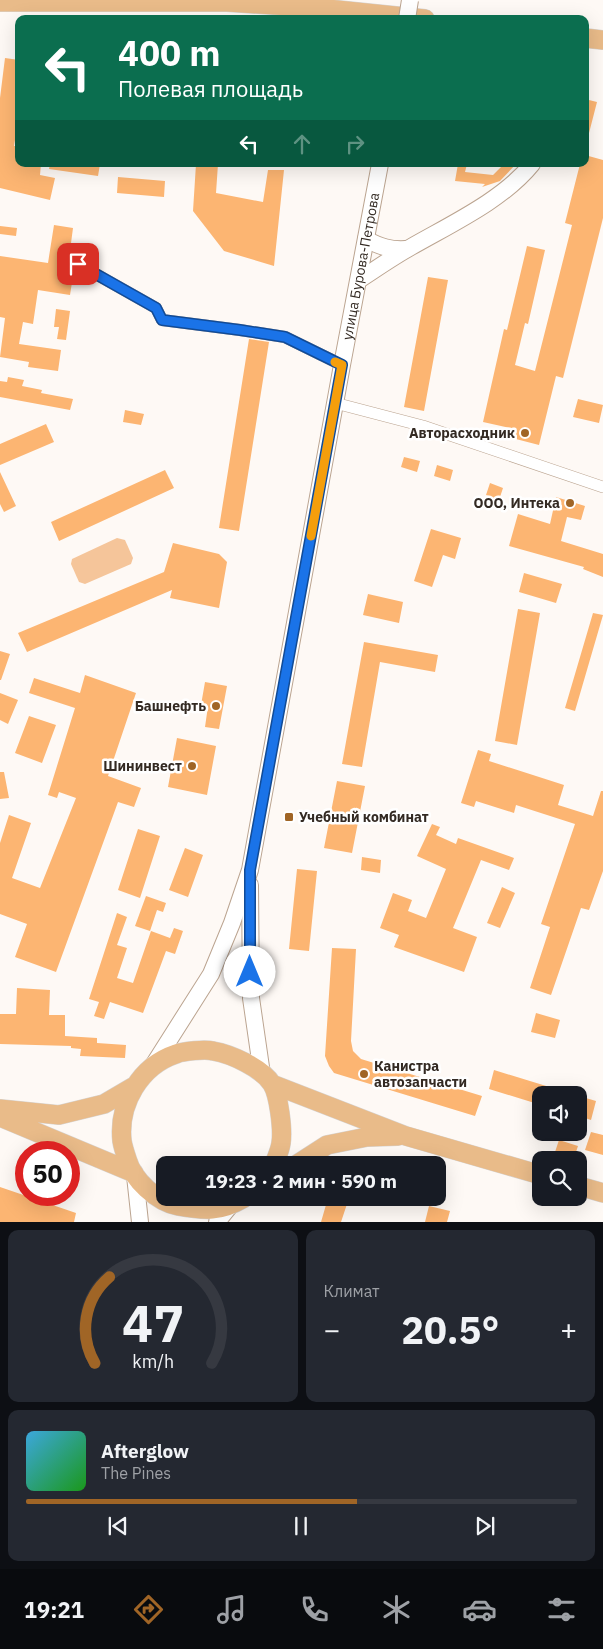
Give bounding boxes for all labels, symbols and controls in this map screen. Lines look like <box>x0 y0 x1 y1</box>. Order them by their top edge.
text: 400 m <box>118 30 221 76</box>
icon: left <box>35 35 100 100</box>
text: Полевая площадь <box>118 74 303 103</box>
icon: left <box>235 130 263 158</box>
icon: ahead <box>288 130 316 158</box>
icon: right <box>341 130 369 158</box>
street label: улица Бурова-Петрова <box>338 191 383 342</box>
pin <box>57 243 99 285</box>
icon: arrive <box>64 250 92 278</box>
place label: Авторасходник <box>409 424 515 442</box>
marker: Авторасходник <box>519 427 531 439</box>
place label: ООО, Интека <box>473 494 560 512</box>
marker: ООО, Интека <box>564 497 576 509</box>
place label: Башнефть <box>135 697 206 715</box>
marker: Башнефть <box>210 700 222 712</box>
place label: Шининвест <box>103 757 182 775</box>
marker: Шининвест <box>186 760 198 772</box>
place label: Учебный комбинат <box>299 808 429 826</box>
marker: Учебный комбинат <box>283 811 295 823</box>
position arrow <box>223 945 275 997</box>
place label: Канистра автозапчасти <box>374 1057 467 1091</box>
marker: Канистра автозапчасти <box>358 1068 370 1080</box>
map controls <box>532 1086 587 1206</box>
button: sound <box>532 1086 587 1141</box>
speed limit sign: 50 <box>15 1141 80 1206</box>
button: search <box>532 1151 587 1206</box>
text: 19:23 · 2 мин · 590 m <box>205 1169 397 1193</box>
text: Климат <box>324 1281 380 1301</box>
text: 47 <box>122 1289 184 1356</box>
text: 20.5° <box>401 1305 499 1354</box>
text: − <box>324 1311 340 1348</box>
text: + <box>560 1311 577 1348</box>
text: km/h <box>132 1350 174 1373</box>
text: Afterglow <box>101 1439 189 1463</box>
text: The Pines <box>101 1463 171 1483</box>
icon: previous <box>104 1512 132 1540</box>
icon: pause <box>287 1512 315 1540</box>
icon: next <box>471 1512 499 1540</box>
icon: directions <box>131 1592 166 1627</box>
icon: music <box>214 1592 249 1627</box>
icon: phone <box>297 1592 332 1627</box>
icon: climate <box>379 1592 414 1627</box>
icon: car <box>462 1592 497 1627</box>
icon: filters <box>544 1592 579 1627</box>
text: 19:21 <box>24 1595 84 1624</box>

